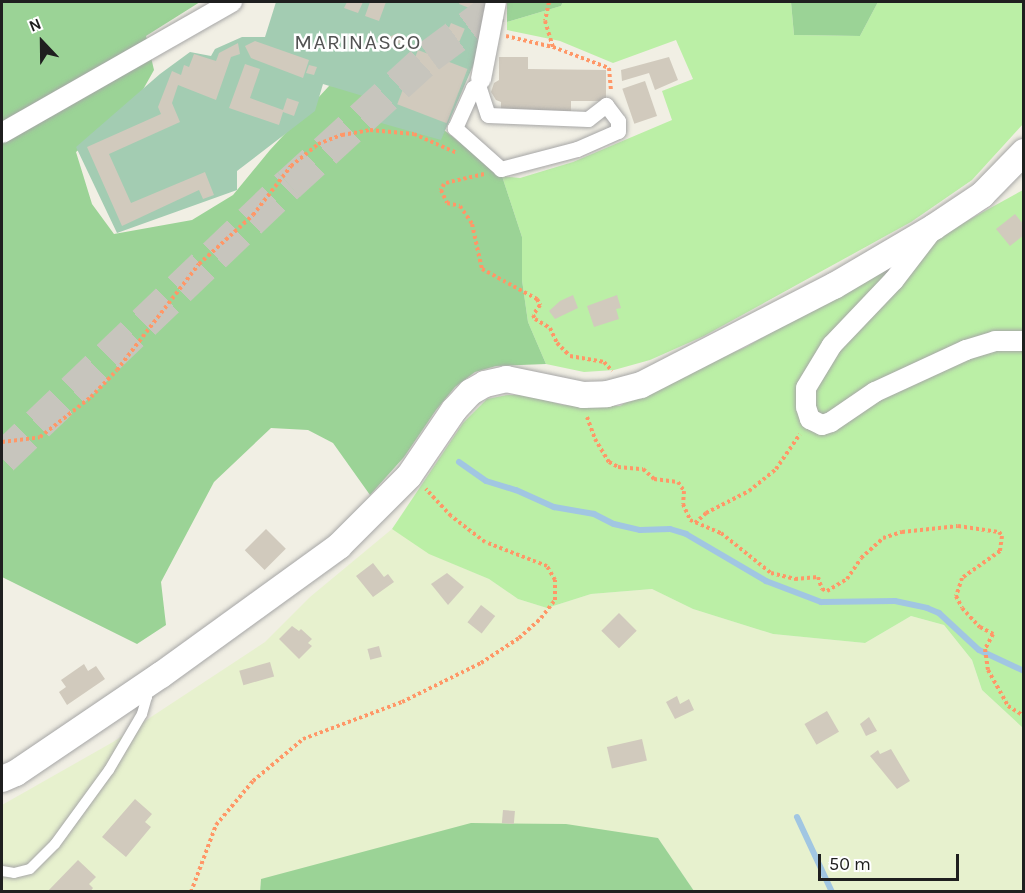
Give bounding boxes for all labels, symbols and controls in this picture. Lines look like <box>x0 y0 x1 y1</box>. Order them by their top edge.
north arrow <box>12 12 72 72</box>
text: N <box>26 14 44 36</box>
district label: MARINASCO <box>294 29 422 55</box>
scale bar <box>821 842 962 880</box>
text: 50 m <box>829 853 871 875</box>

